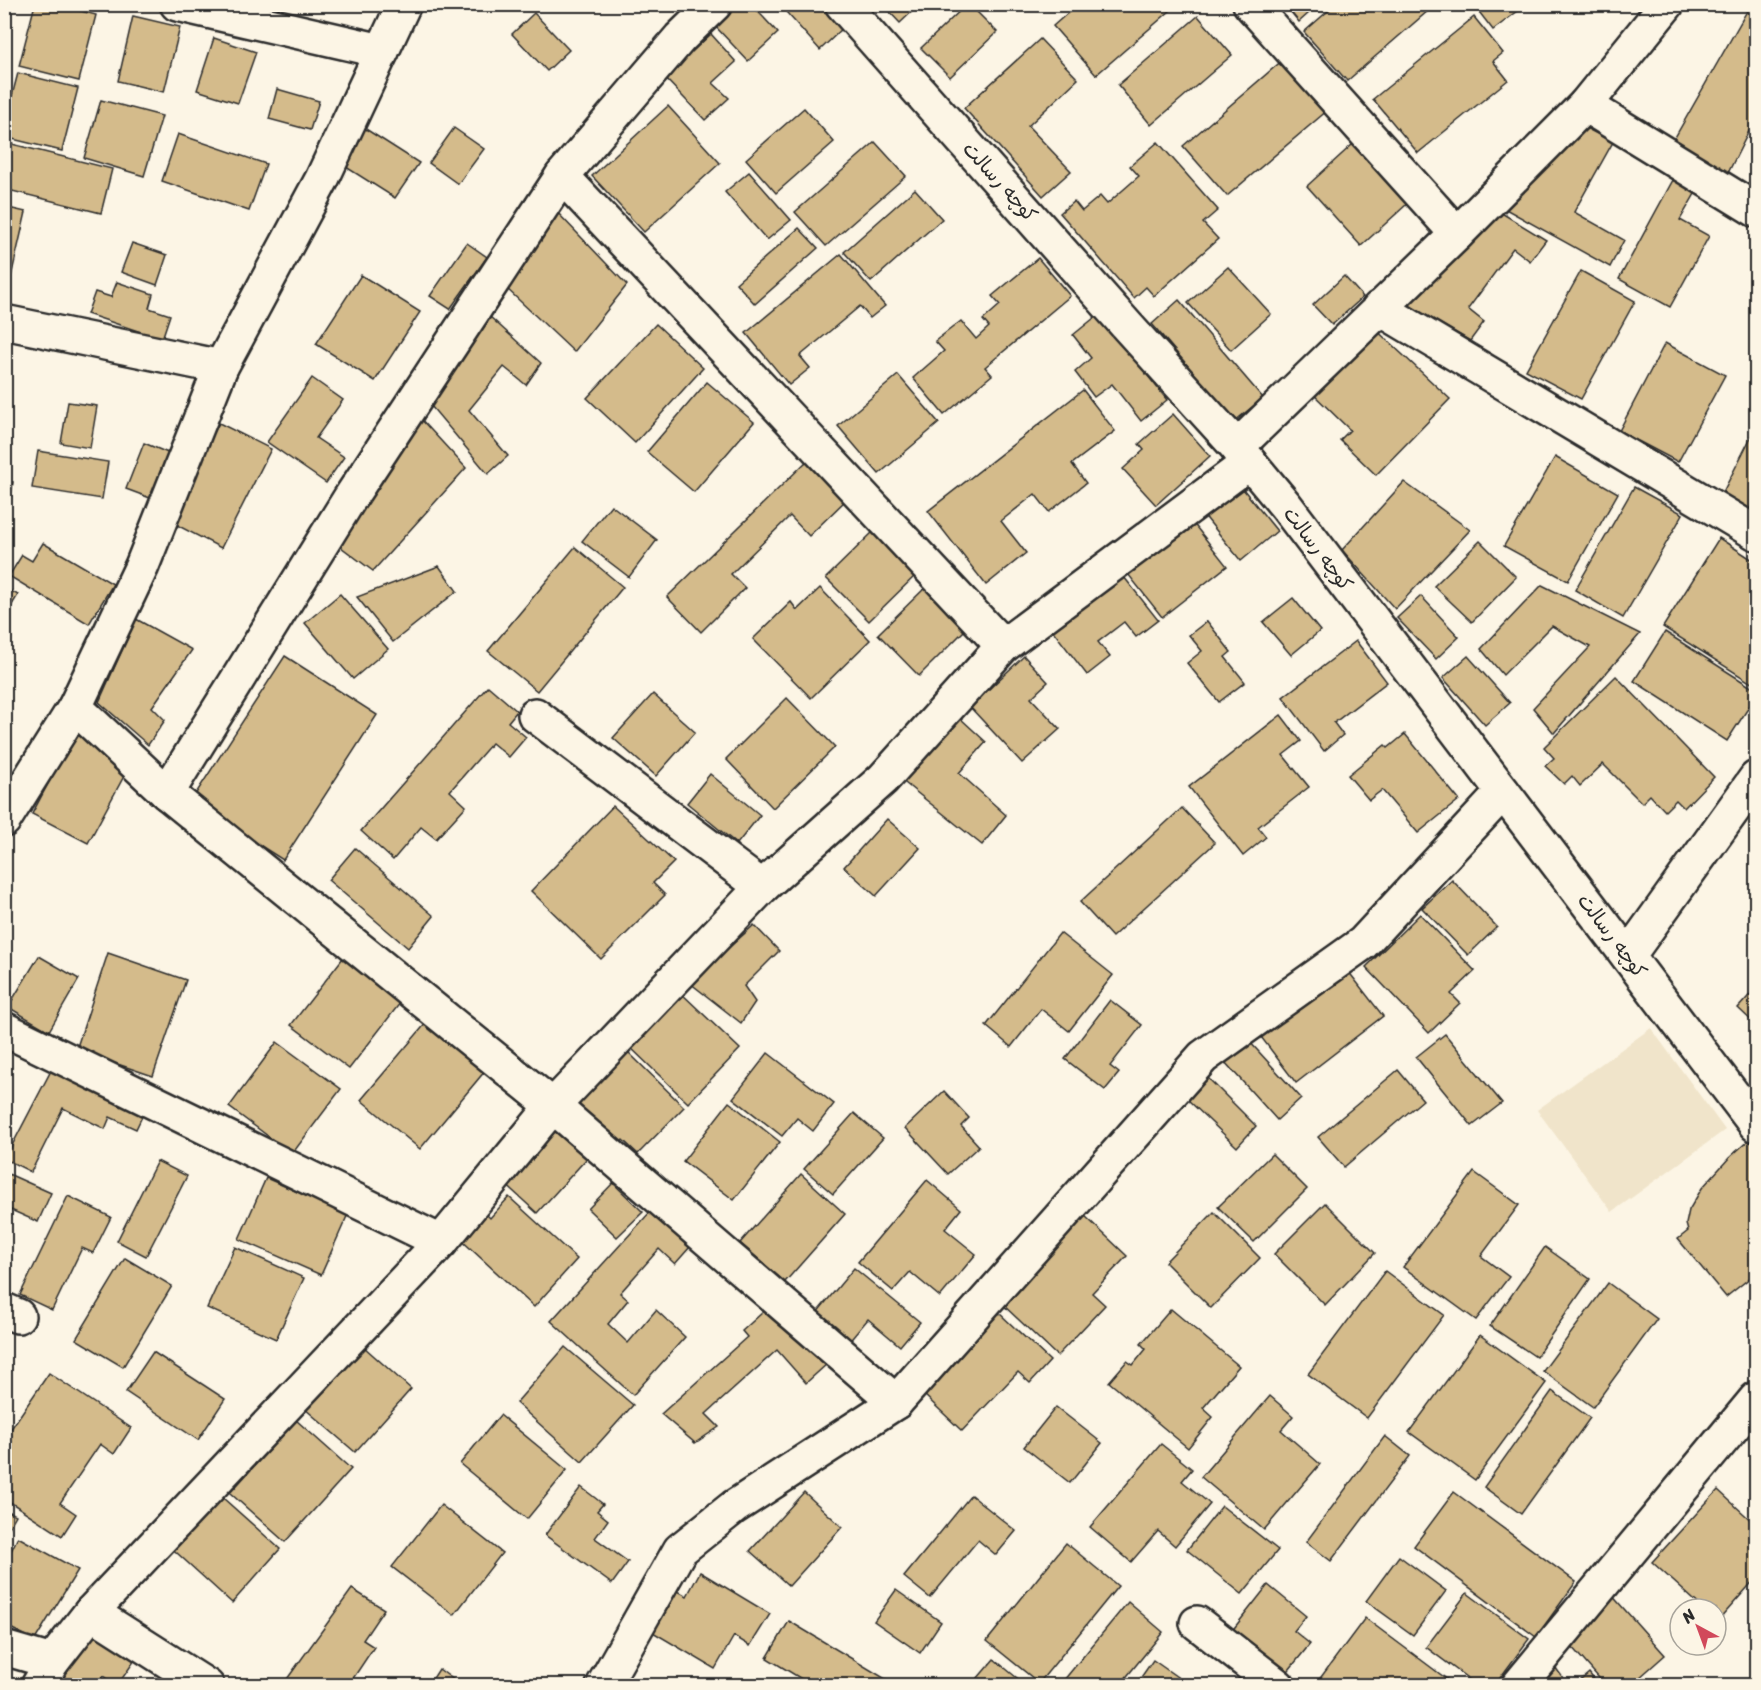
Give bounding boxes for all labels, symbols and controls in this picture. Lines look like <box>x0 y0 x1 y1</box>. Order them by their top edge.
street label: کوچه رسالت <box>954 133 1046 231</box>
street label: کوچه رسالت <box>1274 499 1362 599</box>
street label: کوچه رسالت <box>1568 886 1656 986</box>
north arrow <box>1668 1597 1728 1657</box>
text: N <box>1674 1601 1703 1631</box>

